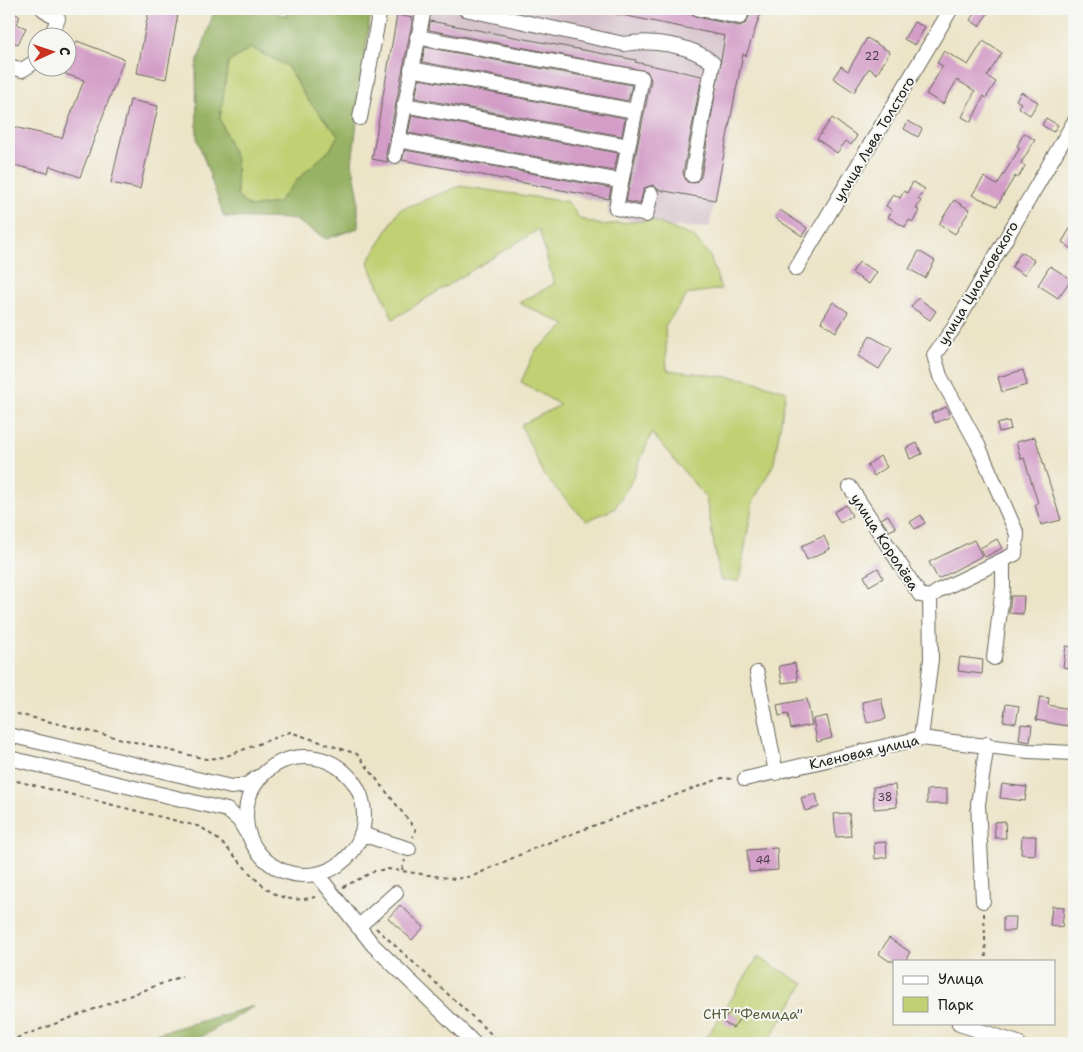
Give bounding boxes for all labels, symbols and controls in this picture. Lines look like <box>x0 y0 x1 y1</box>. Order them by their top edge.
north arrow <box>28 28 78 78</box>
text: С <box>56 47 74 56</box>
house number: 22 <box>865 49 879 64</box>
street label: улица Льва Толстого <box>829 73 919 205</box>
street label: улица Циолковского <box>934 218 1022 348</box>
street label: улица Королёва <box>847 490 923 594</box>
street label: Кленовая улица <box>807 731 921 773</box>
house number: 38 <box>877 790 893 805</box>
house number: 44 <box>755 853 771 868</box>
legend <box>893 960 1056 1024</box>
text: Улица <box>938 969 984 989</box>
text: Парк <box>938 995 974 1015</box>
park label: СНТ "Фемида" <box>703 1005 803 1023</box>

